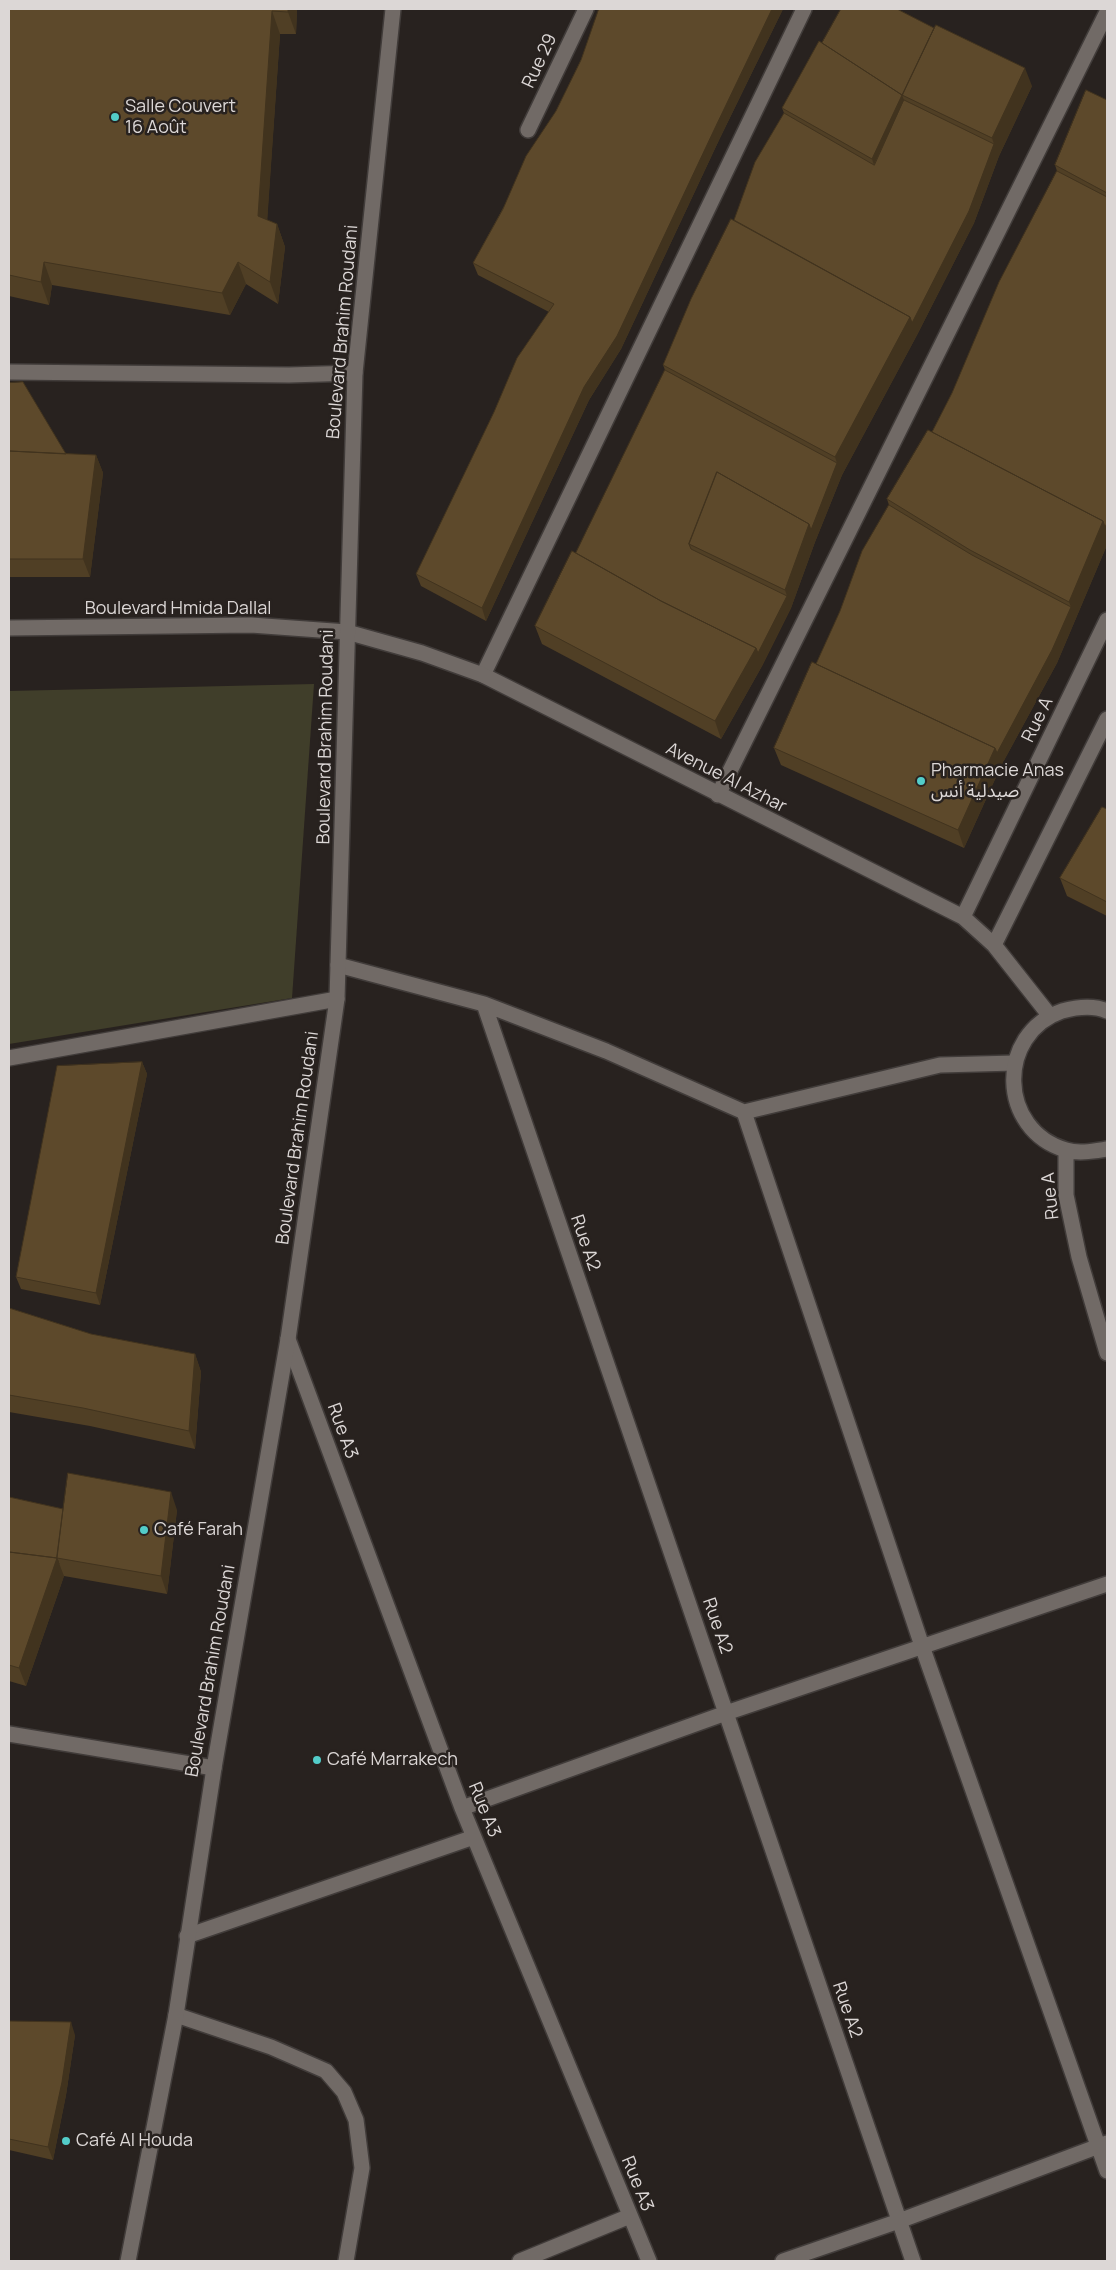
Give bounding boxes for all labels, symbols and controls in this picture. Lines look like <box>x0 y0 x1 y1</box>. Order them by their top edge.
street label: Rue 29 <box>518 30 562 92</box>
place label: Salle Couvert 16 Août <box>125 96 236 138</box>
marker: Salle Couvert 16 Août <box>109 111 121 123</box>
street label: Boulevard Brahim Roudani <box>323 224 363 440</box>
street label: Boulevard Hmida Dallal <box>85 598 271 620</box>
street label: Boulevard Brahim Roudani <box>313 629 339 845</box>
street label: Rue A <box>1018 694 1058 746</box>
street label: Avenue Al Azhar <box>662 738 790 818</box>
place label: Pharmacie Anas صيدلية أنس <box>931 760 1064 802</box>
marker: Pharmacie Anas صيدلية أنس <box>915 775 927 787</box>
street label: Boulevard Brahim Roudani <box>272 1030 324 1246</box>
street label: Rue A <box>1038 1171 1064 1221</box>
street label: Rue A2 <box>565 1212 605 1274</box>
street label: Rue A3 <box>322 1400 362 1462</box>
place label: Café Farah <box>154 1519 243 1541</box>
marker: Café Farah <box>138 1524 150 1536</box>
street label: Boulevard Brahim Roudani <box>182 1563 240 1779</box>
street label: Rue A2 <box>697 1595 737 1657</box>
place label: Café Marrakech <box>327 1749 458 1771</box>
marker: Café Marrakech <box>311 1754 323 1766</box>
street label: Rue A3 <box>463 1779 505 1841</box>
street label: Rue A2 <box>827 1979 867 2041</box>
place label: Café Al Houda <box>76 2130 193 2152</box>
marker: Café Al Houda <box>60 2135 72 2147</box>
street label: Rue A3 <box>616 2153 658 2215</box>

